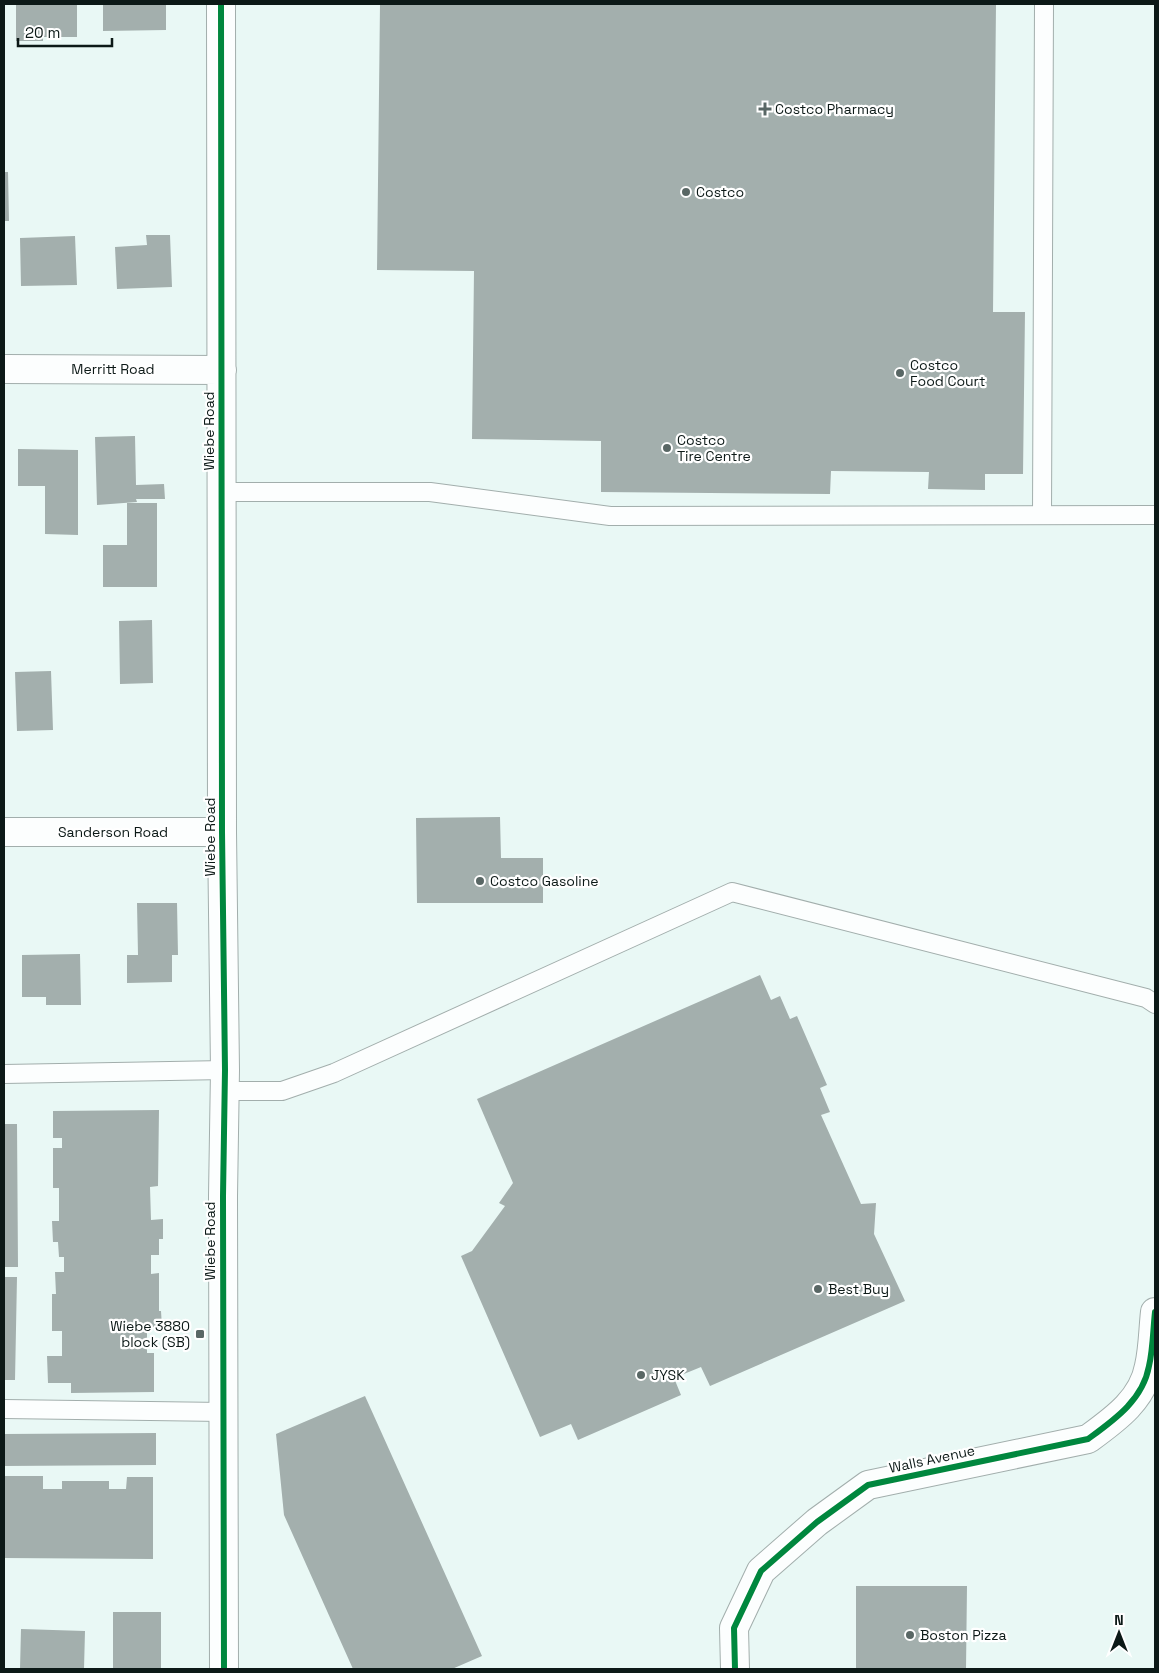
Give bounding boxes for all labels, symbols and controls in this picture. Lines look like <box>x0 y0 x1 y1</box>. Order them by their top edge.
scale bar <box>18 15 111 47</box>
text: 20 m <box>25 23 60 42</box>
place label: Costco Pharmacy <box>775 100 894 118</box>
marker: Costco Pharmacy <box>759 103 771 115</box>
place label: Costco <box>696 183 744 201</box>
marker: Costco <box>680 186 692 198</box>
place label: Costco Food Court <box>910 356 985 390</box>
street label: Merritt Road <box>71 360 155 378</box>
marker: Costco Food Court <box>894 367 906 379</box>
street label: Wiebe Road <box>200 391 218 471</box>
place label: Costco Tire Centre <box>677 431 751 465</box>
marker: Costco Tire Centre <box>661 442 673 454</box>
street label: Wiebe Road <box>201 797 219 877</box>
street label: Sanderson Road <box>58 823 168 841</box>
place label: Costco Gasoline <box>490 872 599 890</box>
marker: Costco Gasoline <box>474 875 486 887</box>
street label: Wiebe Road <box>201 1201 219 1281</box>
place label: Best Buy <box>828 1280 889 1298</box>
marker: Best Buy <box>812 1283 824 1295</box>
place label: Wiebe 3880 block (SB) <box>110 1317 190 1351</box>
marker: Wiebe 3880 block (SB) <box>194 1328 206 1340</box>
place label: JYSK <box>651 1366 685 1384</box>
marker: JYSK <box>635 1369 647 1381</box>
street label: Walls Avenue <box>887 1441 977 1477</box>
north arrow <box>1094 1608 1144 1658</box>
text: N <box>1114 1611 1124 1629</box>
place label: Boston Pizza <box>920 1626 1007 1644</box>
marker: Boston Pizza <box>904 1629 916 1641</box>

